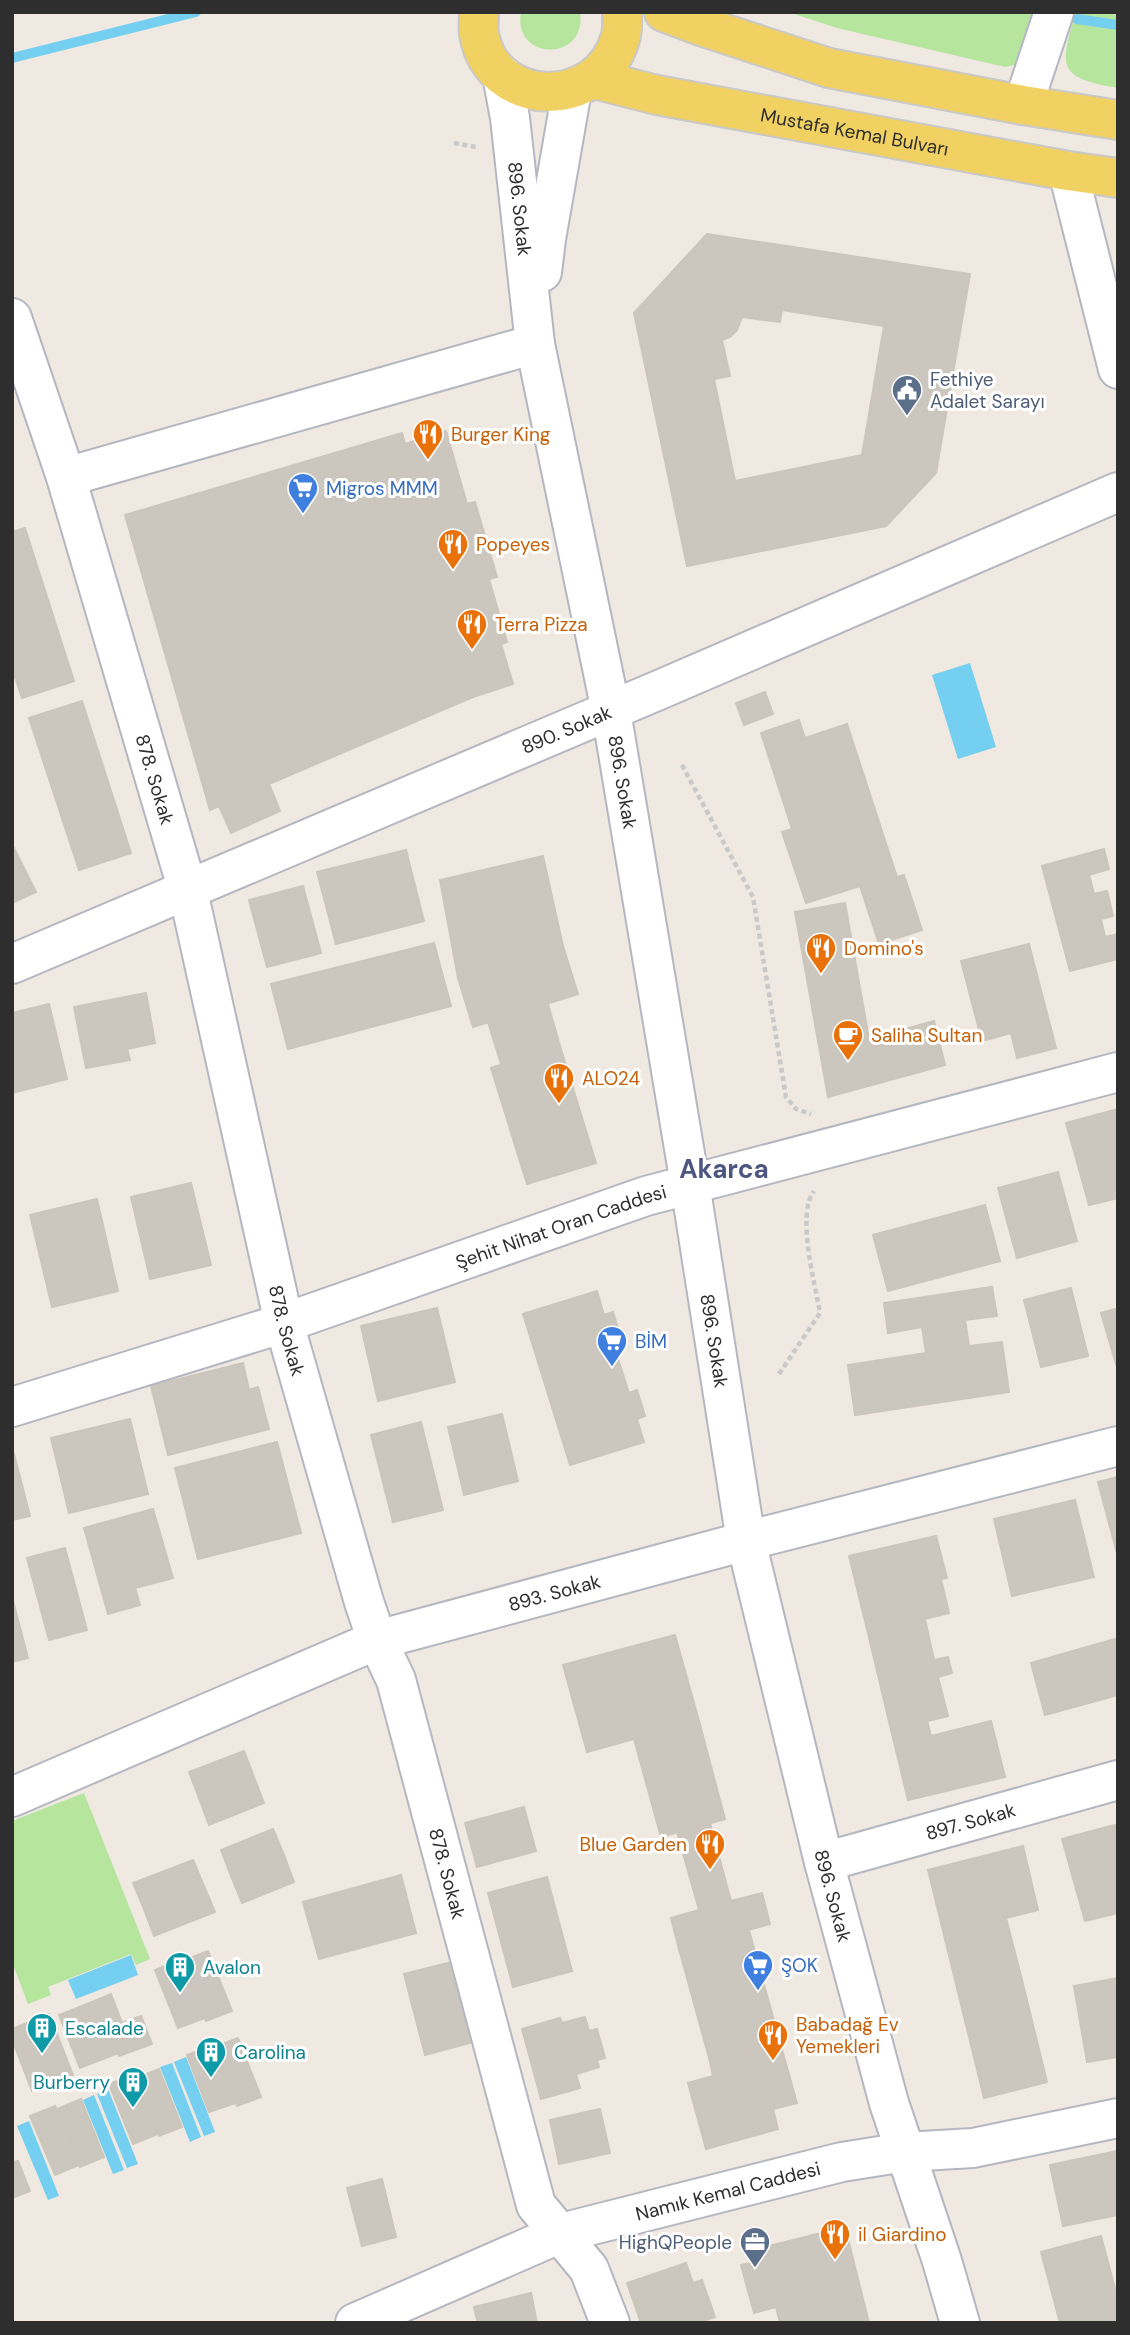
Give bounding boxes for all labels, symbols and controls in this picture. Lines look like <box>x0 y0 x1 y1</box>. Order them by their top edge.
street label: Mustafa Kemal Bulvarı <box>758 102 951 162</box>
street label: 896. Sokak <box>502 160 537 258</box>
place label: Fethiye Adalet Sarayı <box>930 367 1045 414</box>
public building icon: Fethiye Adalet Sarayı <box>890 373 924 417</box>
restaurant icon: Burger King <box>411 417 445 461</box>
place label: Burger King <box>451 422 551 447</box>
supermarket icon: Migros MMM <box>286 471 320 515</box>
place label: Migros MMM <box>326 476 438 501</box>
restaurant icon: Popeyes <box>436 527 470 571</box>
place label: Popeyes <box>476 532 550 557</box>
restaurant icon: Terra Pizza <box>455 607 489 651</box>
place label: Terra Pizza <box>495 612 588 637</box>
street label: 890. Sokak <box>518 699 616 760</box>
street label: 878. Sokak <box>129 731 180 828</box>
street label: 896. Sokak <box>602 733 643 831</box>
restaurant icon: Domino's <box>804 931 838 975</box>
place label: Domino's <box>844 936 924 961</box>
cafe icon: Saliha Sultan <box>831 1018 865 1062</box>
place label: Saliha Sultan <box>871 1023 982 1048</box>
restaurant icon: ALO24 <box>542 1061 576 1105</box>
place label: ALO24 <box>582 1066 640 1091</box>
district label: Akarca <box>679 1152 769 1186</box>
street label: Şehit Nihat Oran Caddesi <box>452 1179 669 1275</box>
street label: 878. Sokak <box>263 1283 311 1379</box>
street label: 896. Sokak <box>694 1292 734 1390</box>
supermarket icon: BİM <box>595 1324 629 1368</box>
place label: BİM <box>635 1329 667 1354</box>
street label: 893. Sokak <box>506 1568 604 1617</box>
street label: 897. Sokak <box>923 1797 1019 1846</box>
street label: 878. Sokak <box>423 1825 471 1922</box>
restaurant icon: Blue Garden <box>693 1827 727 1871</box>
place label: Blue Garden <box>580 1832 687 1857</box>
street label: 896. Sokak <box>808 1847 857 1945</box>
supermarket icon: ŞOK <box>741 1948 775 1992</box>
building icon: Avalon <box>163 1950 197 1994</box>
place label: ŞOK <box>781 1953 818 1978</box>
place label: Avalon <box>203 1955 261 1980</box>
building icon: Escalade <box>25 2011 59 2055</box>
place label: Babadağ Ev Yemekleri <box>796 2012 899 2059</box>
place label: Escalade <box>65 2016 144 2041</box>
restaurant icon: Babadağ Ev Yemekleri <box>756 2018 790 2062</box>
building icon: Carolina <box>194 2035 228 2079</box>
place label: Carolina <box>234 2040 306 2065</box>
building icon: Burberry <box>116 2065 150 2109</box>
place label: Burberry <box>33 2070 110 2095</box>
street label: Namık Kemal Caddesi <box>633 2156 823 2227</box>
restaurant icon: il Giardino <box>818 2217 852 2261</box>
place label: il Giardino <box>858 2222 946 2247</box>
office icon: HighQPeople <box>738 2225 772 2269</box>
place label: HighQPeople <box>619 2230 732 2255</box>

